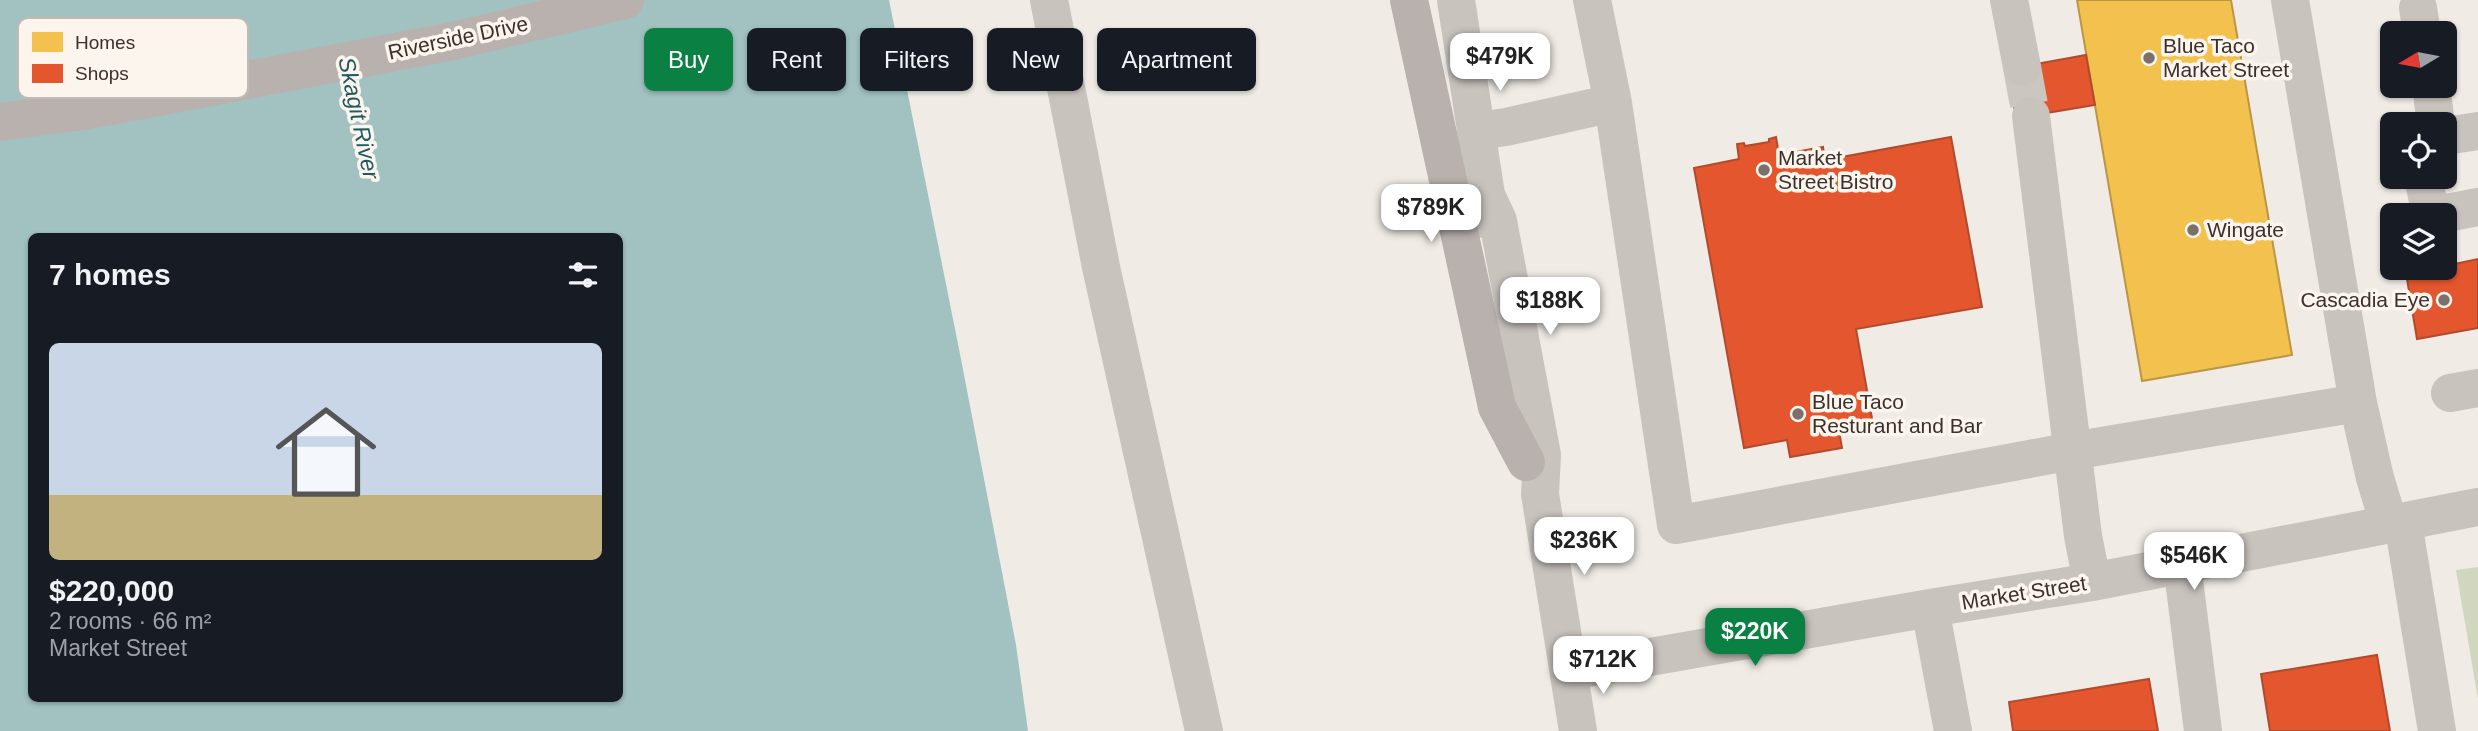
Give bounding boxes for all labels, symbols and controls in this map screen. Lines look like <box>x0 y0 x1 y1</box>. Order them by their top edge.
street label: Riverside Drive <box>386 11 530 64</box>
legend <box>18 18 248 98</box>
north arrow <box>2380 21 2457 98</box>
map controls <box>2380 21 2457 280</box>
chip: Buy <box>644 28 733 91</box>
chip: Rent <box>747 28 846 91</box>
chip: Filters <box>860 28 973 91</box>
chip: New <box>987 28 1083 91</box>
chip: Apartment <box>1097 28 1256 91</box>
text: Homes <box>75 32 135 53</box>
pin: $479K <box>1451 34 1549 93</box>
place label: Blue Taco Market Street <box>2163 34 2289 81</box>
text: $479K <box>1466 43 1534 69</box>
marker: Blue Taco Market Street <box>2141 50 2157 66</box>
water label: Skagit River <box>333 55 385 183</box>
text: Shops <box>75 63 129 84</box>
button: locate <box>2380 112 2457 189</box>
place label: Market Street Bistro <box>1778 146 1894 193</box>
marker: Market Street Bistro <box>1756 162 1772 178</box>
pin: $789K <box>1382 184 1480 244</box>
text: $789K <box>1397 194 1465 220</box>
button: layers <box>2380 203 2457 280</box>
place label: Wingate <box>2207 218 2284 241</box>
marker: Wingate <box>2185 222 2201 238</box>
icon: filters <box>564 256 602 294</box>
text: 7 homes <box>49 258 171 291</box>
pin: $188K <box>1501 278 1599 337</box>
text: $188K <box>1516 287 1584 313</box>
place label: Cascadia Eye <box>2300 288 2430 311</box>
marker: Cascadia Eye <box>2436 292 2452 308</box>
icon: home <box>263 389 389 515</box>
place label: Blue Taco Resturant and Bar <box>1812 390 1982 437</box>
marker: Blue Taco Resturant and Bar <box>1790 406 1806 422</box>
pin: $236K <box>1535 518 1633 577</box>
text: $236K <box>1550 527 1618 553</box>
pin: $546K <box>2145 532 2243 592</box>
text: $546K <box>2160 542 2228 568</box>
street label: Market Street <box>1960 571 2088 614</box>
text: $220,000 <box>49 574 174 607</box>
text: 2 rooms · 66 m² <box>49 608 211 634</box>
pin: $220K <box>1706 608 1804 668</box>
text: $220K <box>1721 618 1789 644</box>
text: Market Street <box>49 635 187 661</box>
pin: $712K <box>1554 636 1652 696</box>
text: $712K <box>1569 646 1637 672</box>

